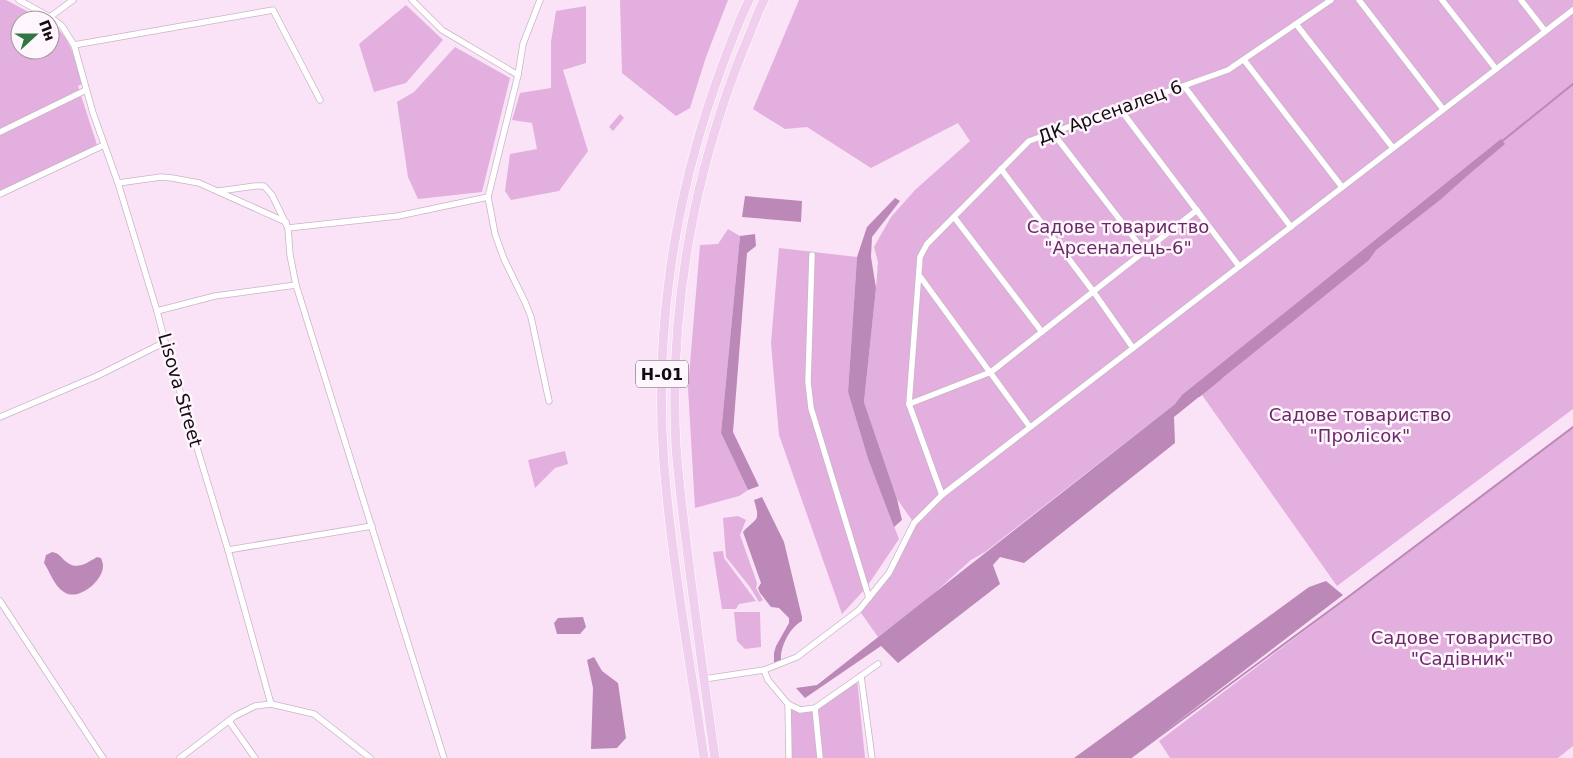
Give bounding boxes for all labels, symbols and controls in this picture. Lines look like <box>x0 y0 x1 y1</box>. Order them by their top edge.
north arrow <box>10 10 60 60</box>
text: Пн <box>36 17 58 43</box>
street label: ДК Арсеналец 6 <box>1035 76 1185 147</box>
park label: Садове товариство "Арсеналець-6" <box>1027 216 1209 258</box>
street label: Lisova Street <box>154 330 207 449</box>
road number: Н-01 <box>636 360 688 388</box>
park label: Садове товариство "Пролісок" <box>1269 404 1451 446</box>
park label: Садове товариство "Садівник" <box>1371 627 1553 669</box>

